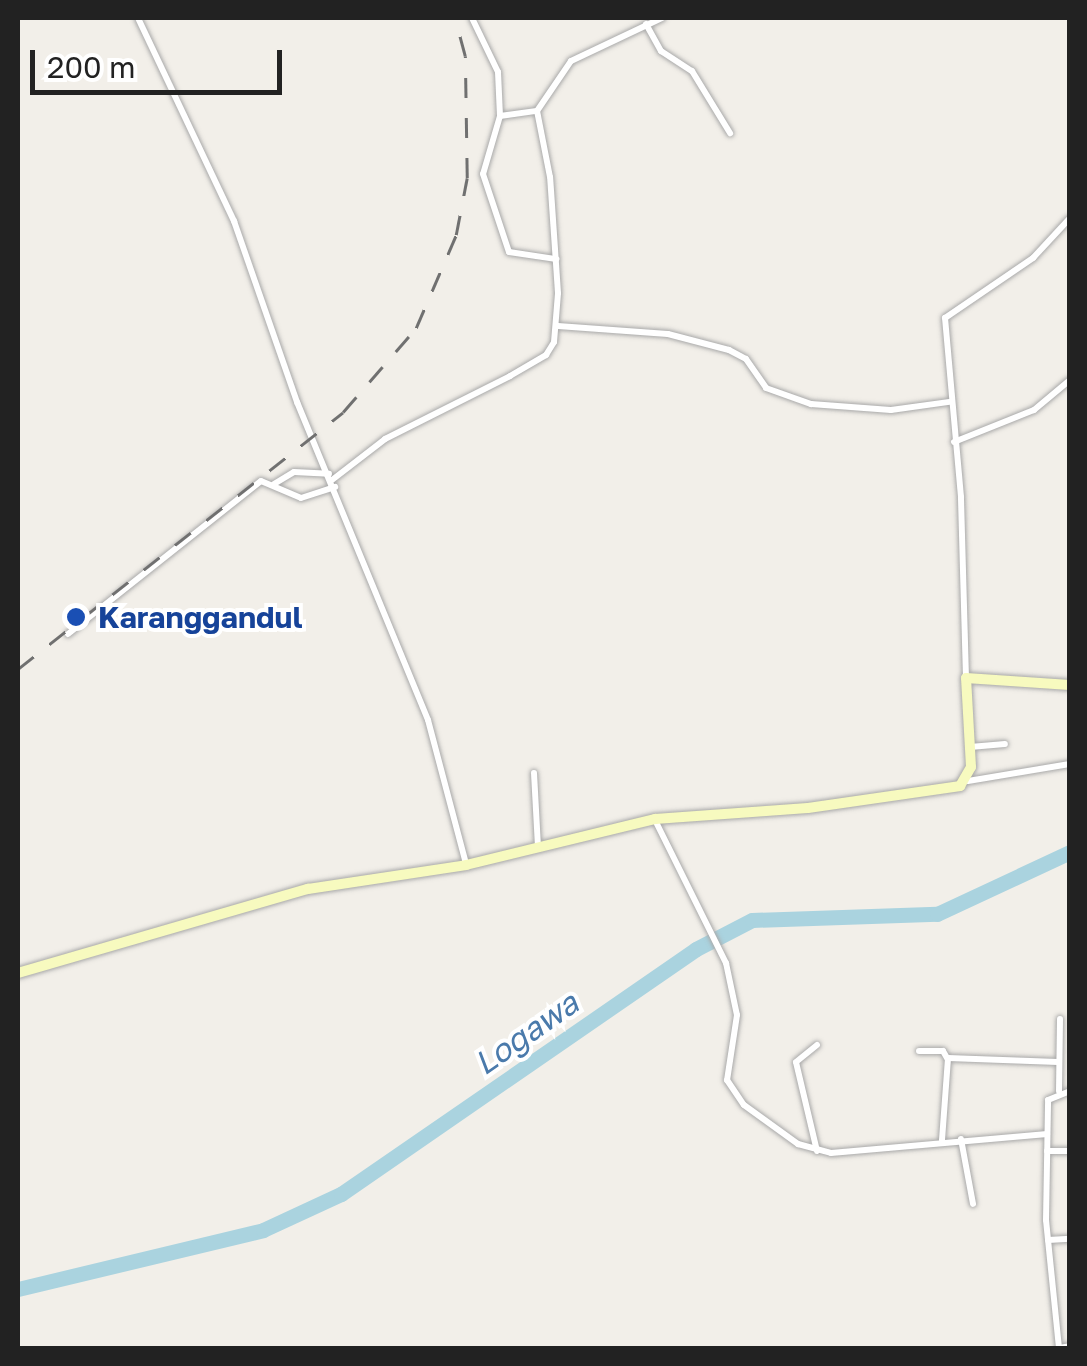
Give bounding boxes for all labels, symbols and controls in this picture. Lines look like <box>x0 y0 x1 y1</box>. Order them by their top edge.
scale bar <box>35 30 288 92</box>
text: 200 m <box>47 49 136 85</box>
place label: Karanggandul <box>98 599 302 635</box>
marker: Karanggandul <box>63 604 89 630</box>
water label: Logawa <box>467 983 585 1083</box>

